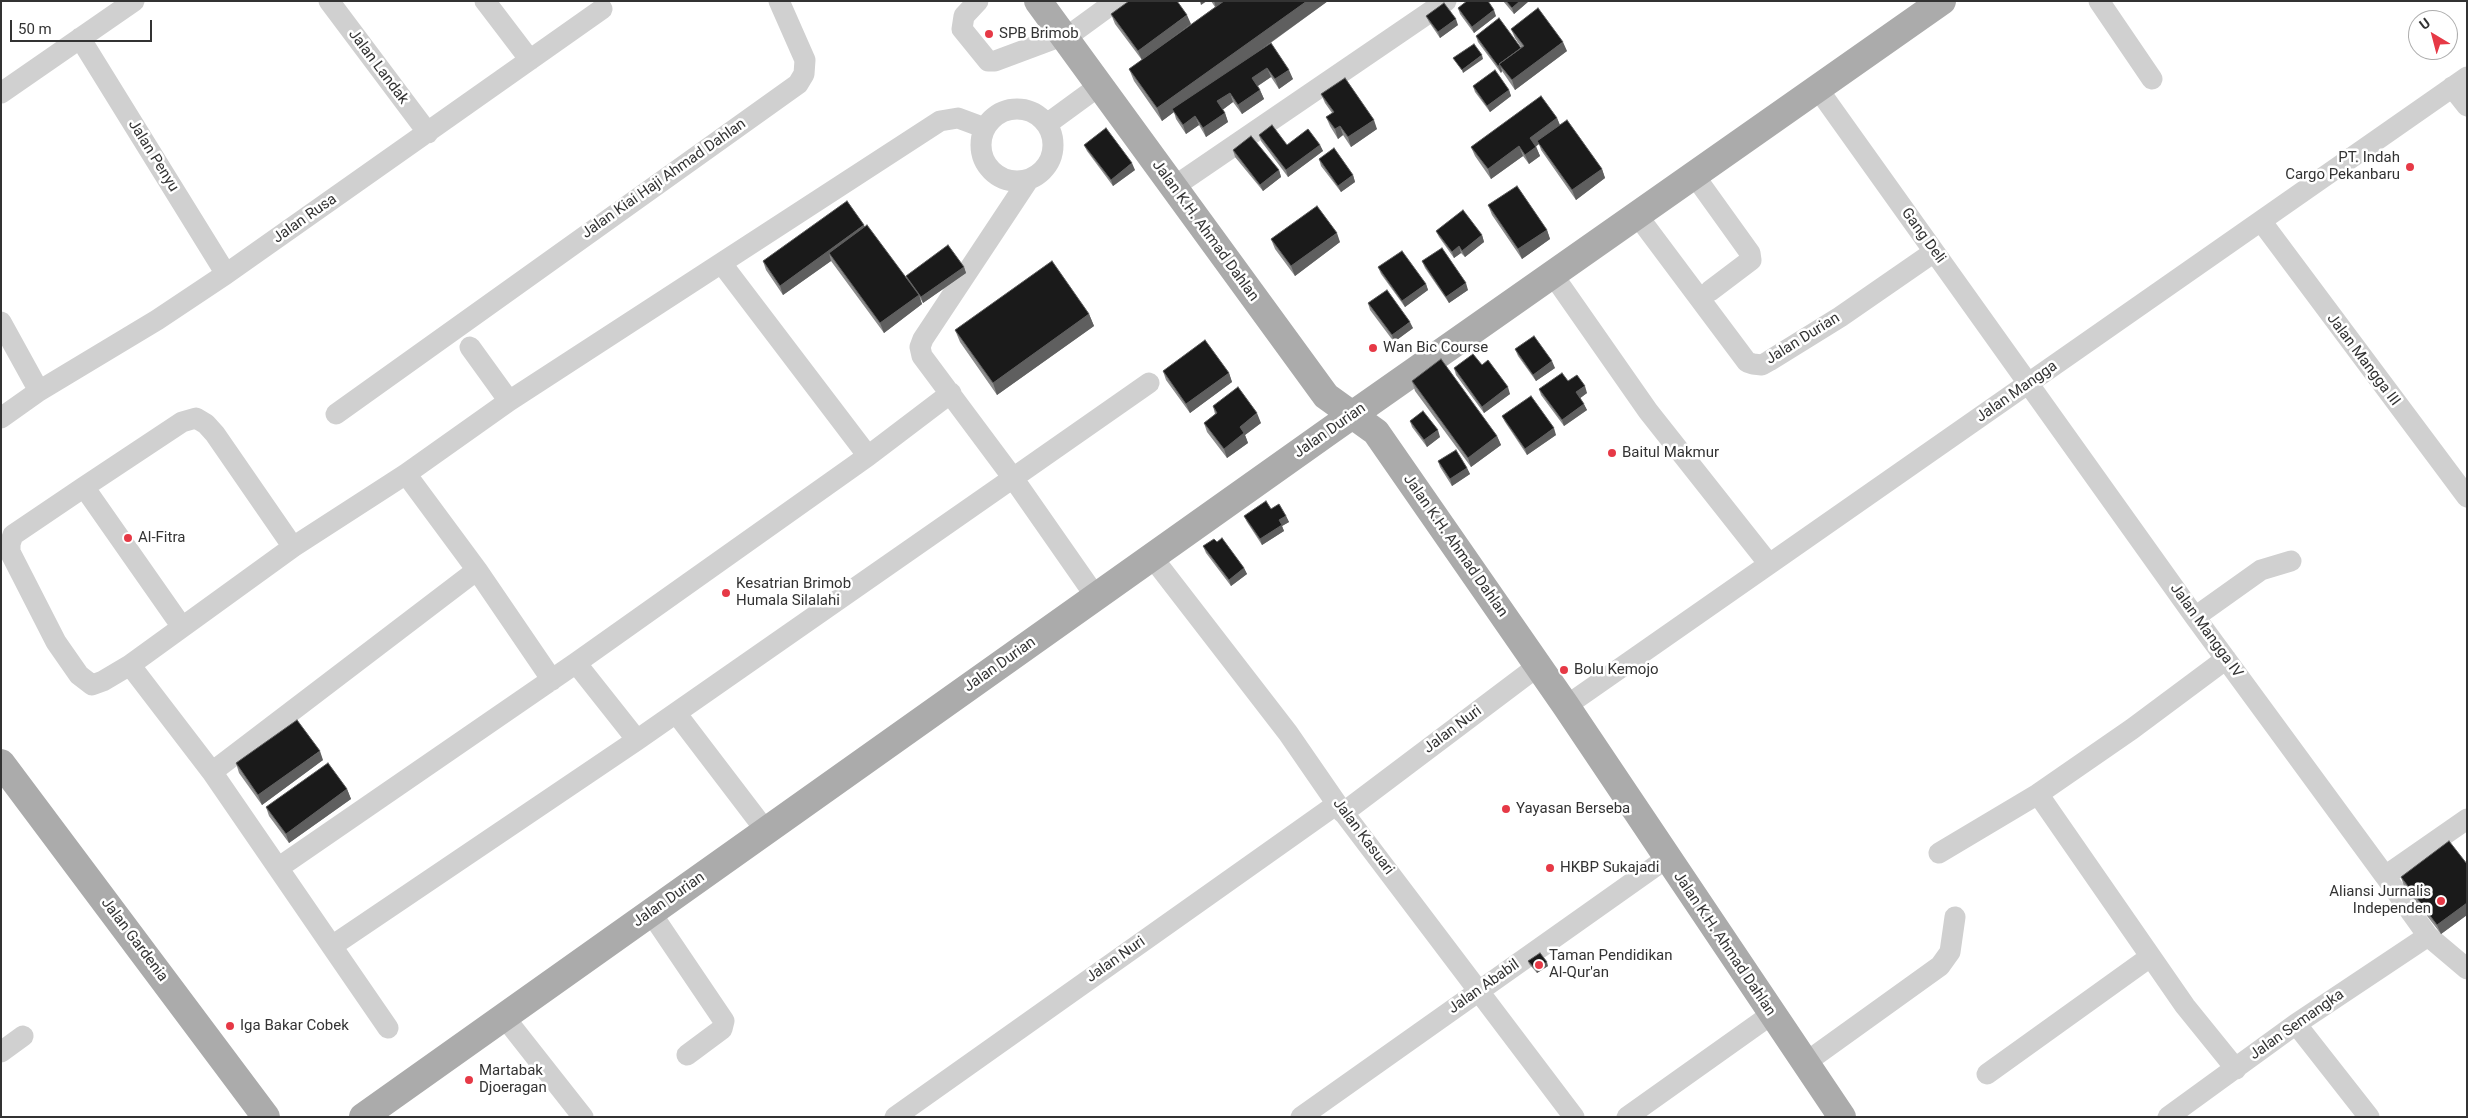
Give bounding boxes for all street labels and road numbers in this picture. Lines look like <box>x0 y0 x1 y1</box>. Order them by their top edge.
street label: Jalan Landak <box>344 26 412 108</box>
street label: Jalan Kiai Haji Ahmad Dahlan <box>578 115 750 243</box>
street label: Jalan Penyu <box>124 117 182 195</box>
street label: Jalan K.H. Ahmad Dahlan <box>1148 157 1262 305</box>
street label: Jalan Rusa <box>270 191 340 247</box>
street label: Gang Deli <box>1897 205 1949 267</box>
street label: Jalan Durian <box>1763 309 1843 369</box>
street label: Jalan Mangga III <box>2322 310 2404 410</box>
street label: Jalan Mangga <box>1973 357 2061 427</box>
street label: Jalan Durian <box>1291 400 1369 462</box>
street label: Jalan K.H. Ahmad Dahlan <box>1399 471 1511 621</box>
street label: Jalan Mangga IV <box>2166 580 2246 682</box>
street label: Jalan Durian <box>961 634 1039 696</box>
street label: Jalan Nuri <box>1420 702 1486 758</box>
street label: Jalan Kasuari <box>1329 795 1397 879</box>
street label: Jalan Durian <box>630 869 708 931</box>
street label: Jalan K.H. Ahmad Dahlan <box>1669 869 1779 1019</box>
street label: Jalan Gardenia <box>97 895 171 985</box>
street label: Jalan Nuri <box>1083 933 1149 987</box>
street label: Jalan Ababil <box>1445 956 1523 1018</box>
street label: Jalan Semangka <box>2246 986 2348 1064</box>

